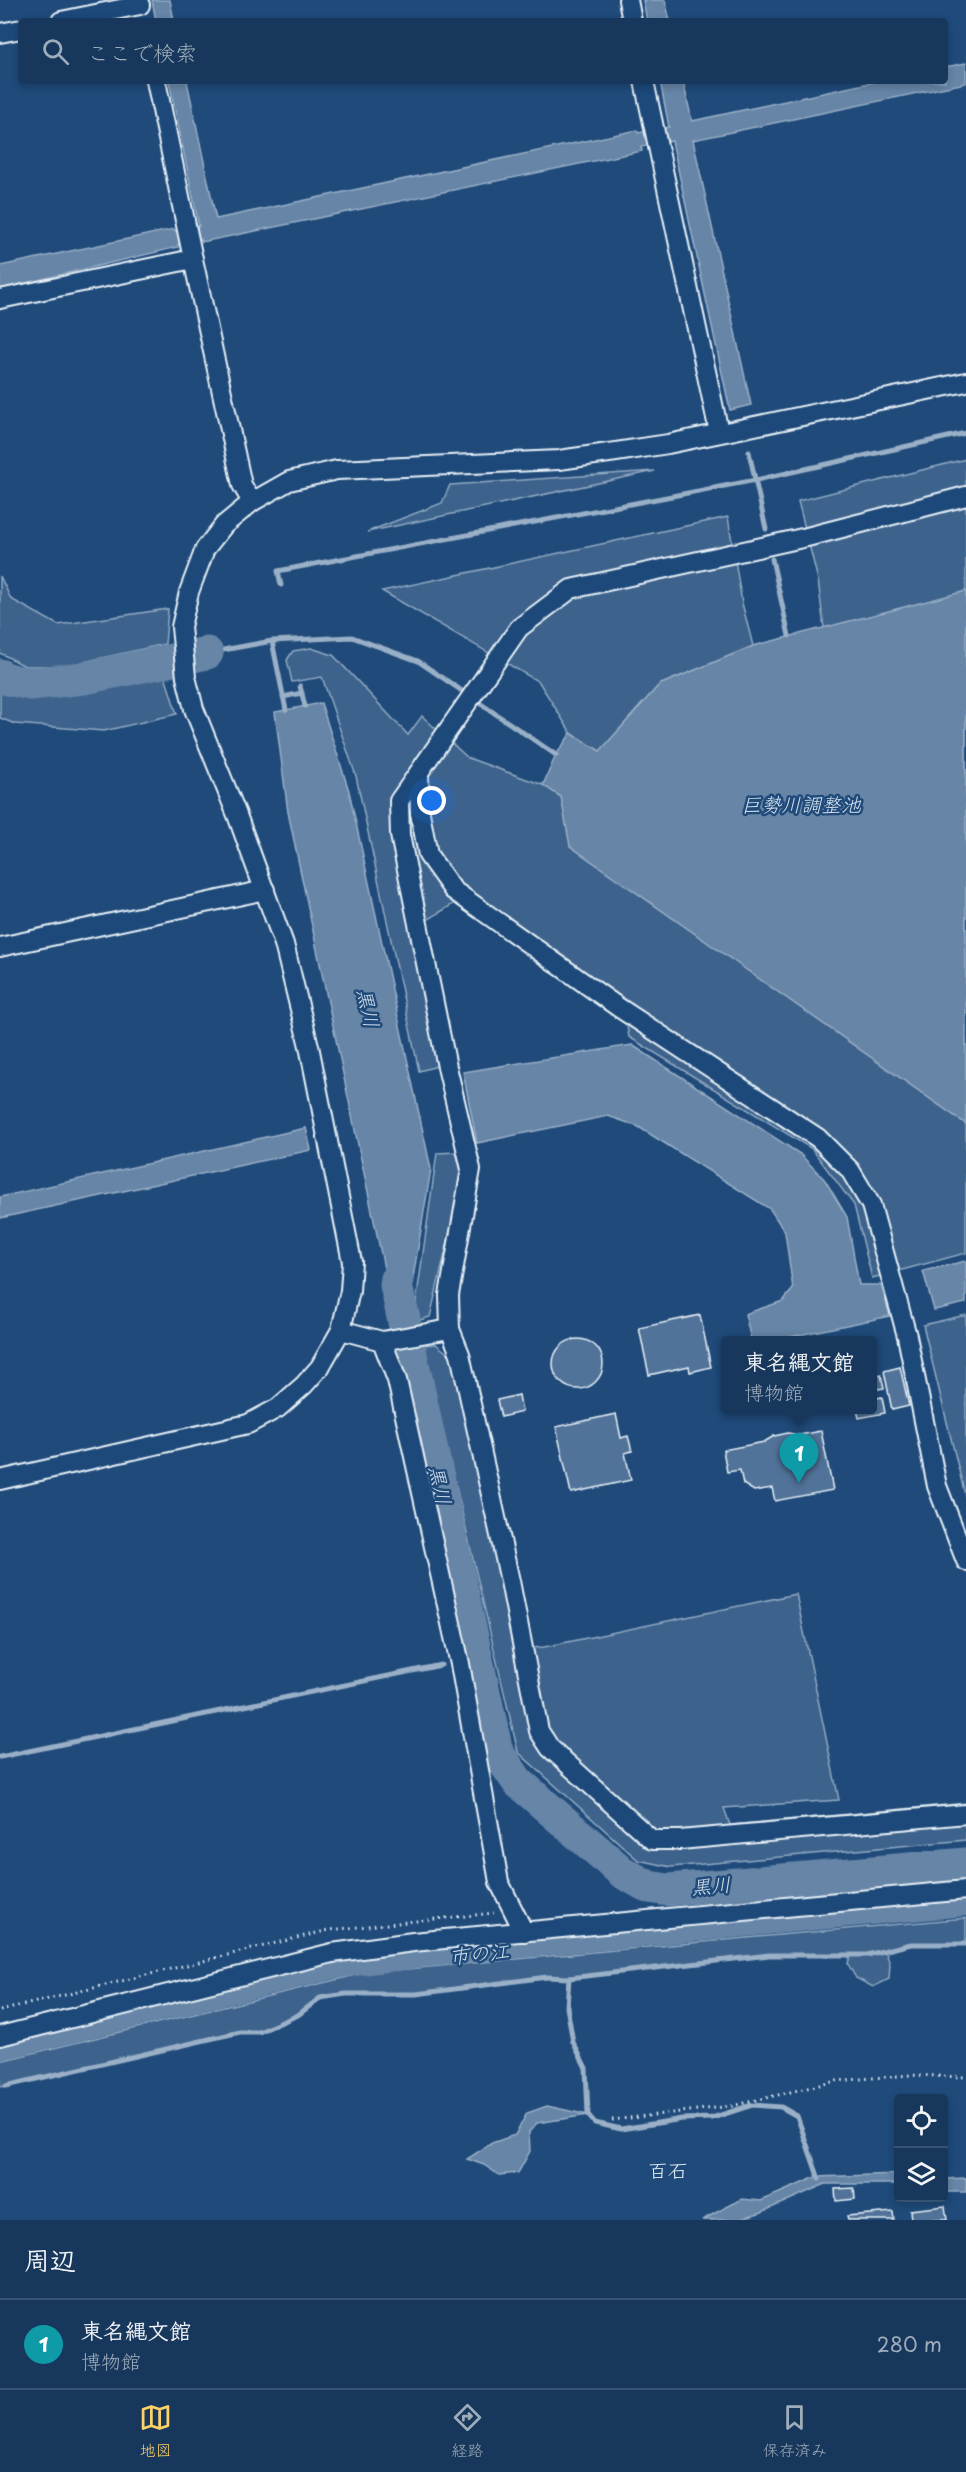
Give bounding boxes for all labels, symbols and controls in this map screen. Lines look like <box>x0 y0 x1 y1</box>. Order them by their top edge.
search box <box>18 18 948 84</box>
icon: search <box>39 35 72 68</box>
text: ここで検索 <box>87 35 197 68</box>
your location <box>417 786 446 815</box>
water label: 巨勢川調整池 <box>741 789 862 819</box>
water label: 黒川 <box>350 985 388 1030</box>
popup <box>721 1336 877 1414</box>
text: 東名縄文館 <box>744 1344 854 1377</box>
text: 博物館 <box>744 1377 804 1407</box>
pin: 1 <box>780 1434 818 1483</box>
water label: 黒川 <box>422 1462 460 1507</box>
water label: 黒川 <box>690 1868 732 1902</box>
water label: 市の江 <box>447 1935 511 1971</box>
map controls <box>894 2094 948 2202</box>
button: locate <box>894 2094 948 2148</box>
button: layers <box>894 2148 948 2202</box>
district label: 百石 <box>648 2155 688 2185</box>
text: 周辺 <box>24 2240 76 2279</box>
text: 東名縄文館 <box>81 2313 191 2346</box>
text: 1 <box>39 2329 48 2359</box>
text: 280 m <box>877 2329 942 2359</box>
text: 博物館 <box>81 2346 141 2376</box>
tab: 地図 <box>139 2401 172 2461</box>
tab: 経路 <box>451 2401 484 2461</box>
tab: 保存済み <box>763 2401 827 2461</box>

